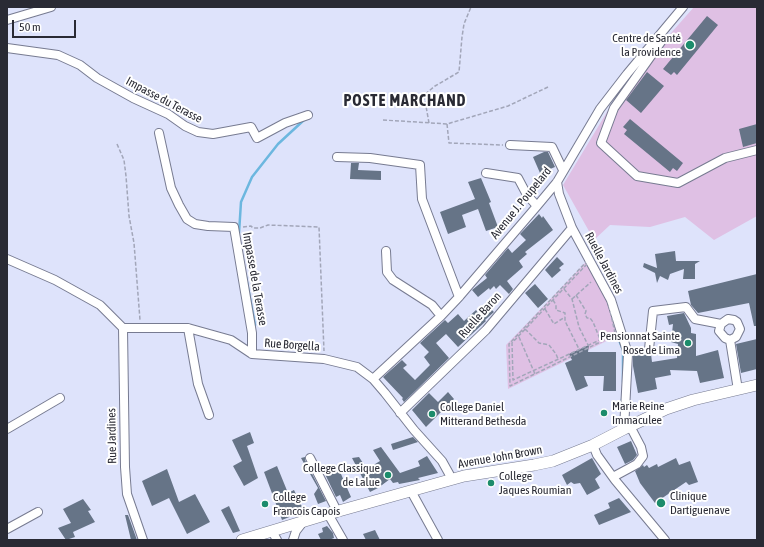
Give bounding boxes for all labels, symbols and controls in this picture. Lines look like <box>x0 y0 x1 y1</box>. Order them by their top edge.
scale bar <box>14 12 78 38</box>
text: 50 m <box>19 20 41 34</box>
place label: Centre de Santé la Providence <box>612 31 681 59</box>
marker: Centre de Santé la Providence <box>684 39 696 51</box>
street label: Impasse du Terasse <box>123 74 205 126</box>
district label: POSTE MARCHAND <box>343 91 467 111</box>
street label: Avenue J. Poupelard <box>488 164 554 242</box>
street label: Ruelle Jardines <box>582 230 626 296</box>
street label: Impasse de la Terasse <box>240 231 270 327</box>
street label: Ruelle Baron <box>456 289 504 341</box>
place label: Pensionnat Sainte Rose de Lima <box>600 329 680 357</box>
street label: Rue Borgella <box>264 336 320 354</box>
marker: Pensionnat Sainte Rose de Lima <box>683 338 693 348</box>
place label: Marie Reine Immaculee <box>612 399 664 427</box>
place label: College Daniel Mitterand Bethesda <box>440 400 526 428</box>
street label: Rue Jardines <box>104 408 120 464</box>
marker: Marie Reine Immaculee <box>599 408 609 418</box>
marker: College Daniel Mitterand Bethesda <box>427 409 437 419</box>
street label: Avenue John Brown <box>457 442 543 472</box>
place label: College Classique de Lalue <box>303 461 380 489</box>
place label: College Jaques Roumian <box>499 469 571 497</box>
marker: College Classique de Lalue <box>383 470 393 480</box>
marker: College Jaques Roumian <box>486 478 496 488</box>
place label: Clinique Dartiguenave <box>670 489 730 517</box>
place label: College Francois Capois <box>273 490 340 518</box>
marker: Clinique Dartiguenave <box>655 497 667 509</box>
marker: College Francois Capois <box>260 499 270 509</box>

